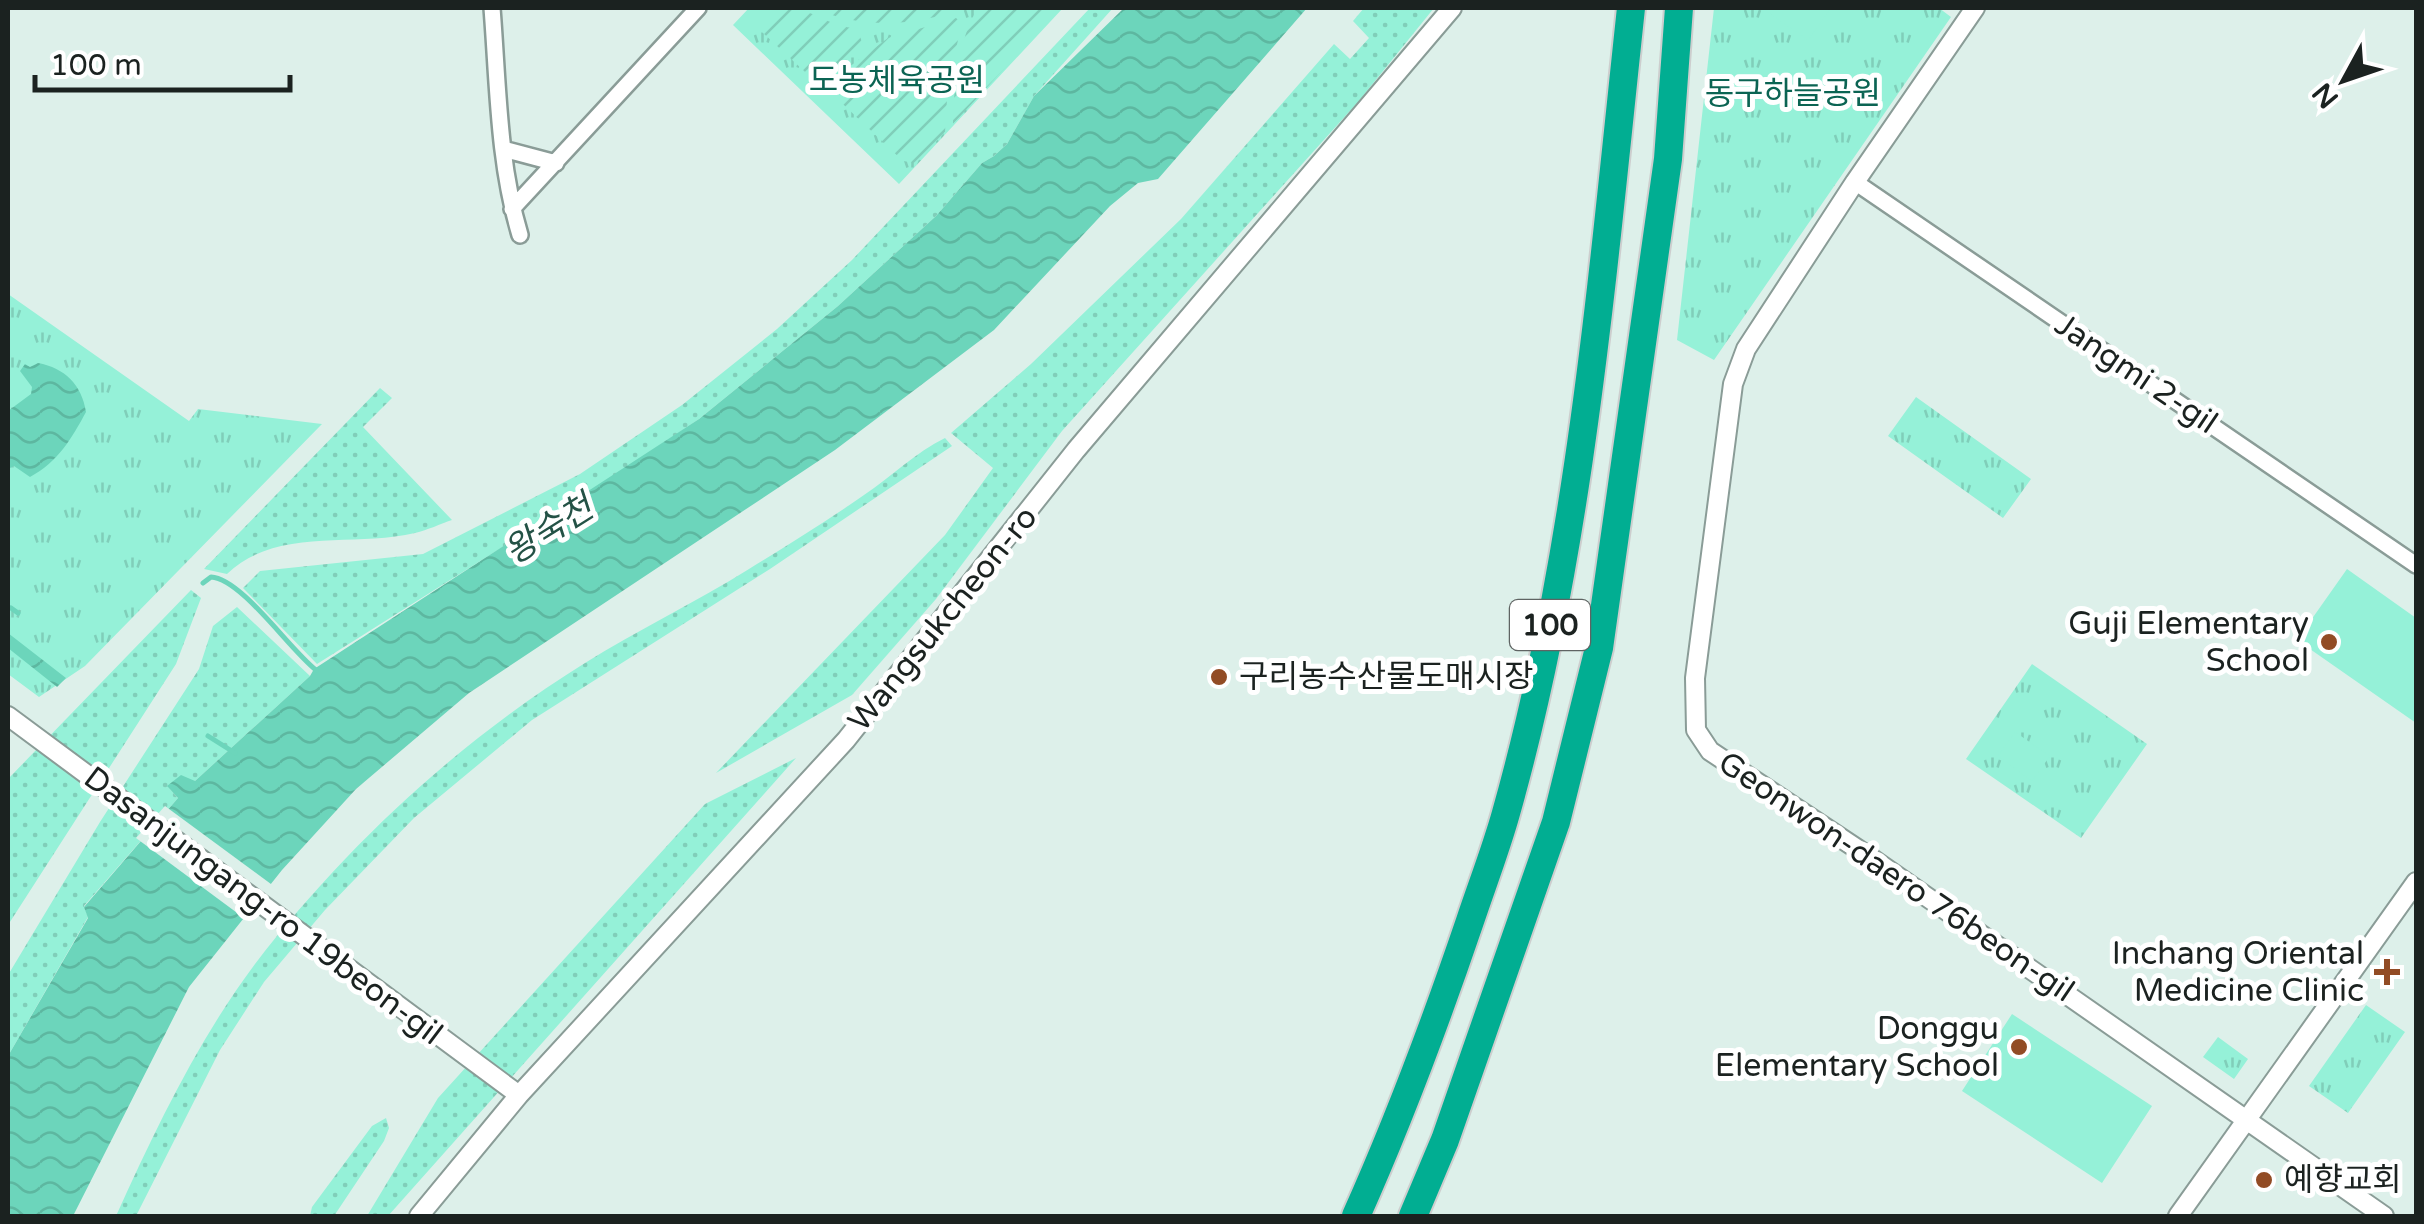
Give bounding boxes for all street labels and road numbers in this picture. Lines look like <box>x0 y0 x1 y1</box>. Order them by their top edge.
street label: Jangmi 2-gil <box>2048 306 2224 442</box>
street label: Wangsukcheon-ro <box>841 499 1045 739</box>
road number: 100 <box>1510 600 1590 650</box>
street label: Geonwon-daero 76beon-gil <box>1711 744 2081 1010</box>
street label: Dasanjungang-ro 19beon-gil <box>76 759 450 1053</box>

